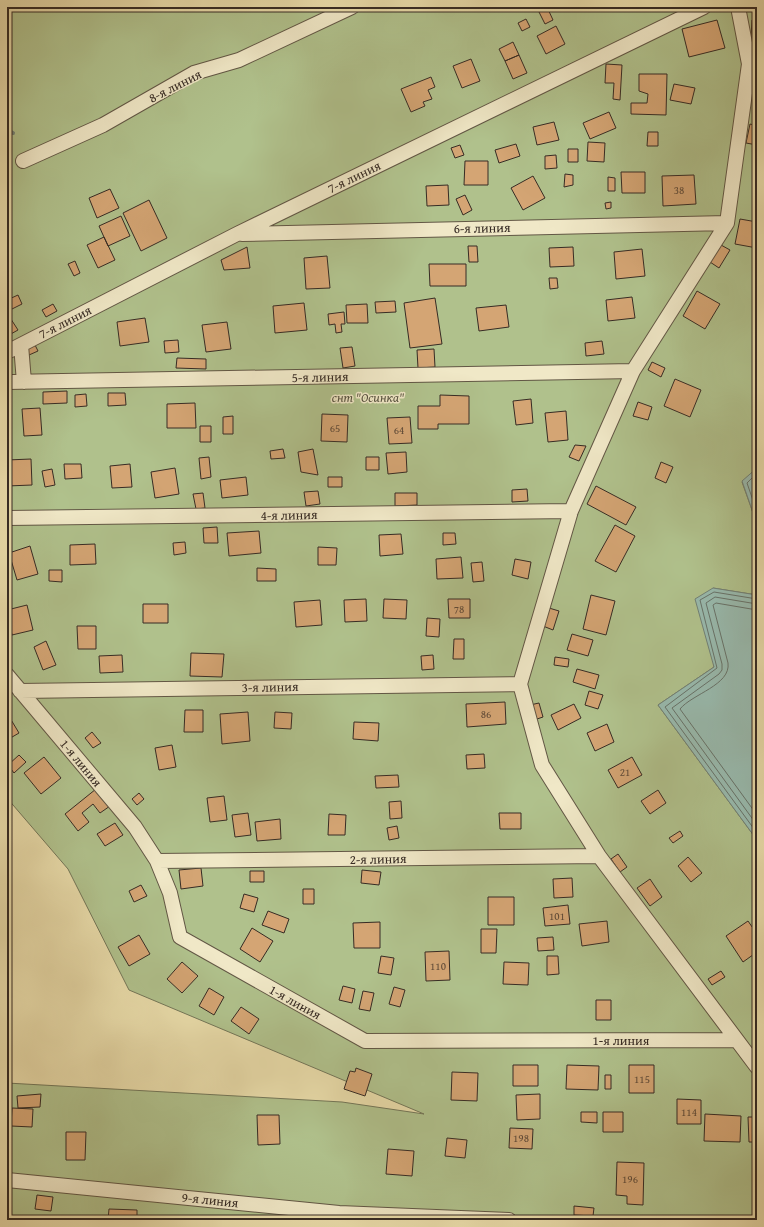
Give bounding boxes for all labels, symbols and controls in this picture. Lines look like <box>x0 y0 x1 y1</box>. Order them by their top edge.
street label: 8-я линия <box>145 64 205 107</box>
street label: 7-я линия <box>324 156 384 198</box>
house number: 38 <box>674 182 684 198</box>
street label: 6-я линия <box>453 218 511 238</box>
street label: 7-я линия <box>35 300 95 343</box>
street label: 5-я линия <box>291 367 349 387</box>
park label: снт "Осинка" <box>332 388 404 407</box>
house number: 65 <box>330 420 340 436</box>
house number: 64 <box>394 422 404 438</box>
street label: 4-я линия <box>260 505 318 525</box>
house number: 78 <box>454 601 464 617</box>
street label: 3-я линия <box>241 677 299 697</box>
house number: 86 <box>481 706 491 722</box>
street label: 1-я линия <box>55 735 107 791</box>
house number: 21 <box>620 764 630 780</box>
street label: 2-я линия <box>349 849 407 869</box>
house number: 101 <box>549 908 565 924</box>
house number: 110 <box>430 958 446 974</box>
street label: 1-я линия <box>266 980 325 1024</box>
street label: 1-я линия <box>593 1031 650 1050</box>
house number: 115 <box>634 1071 650 1087</box>
house number: 114 <box>681 1104 697 1120</box>
house number: 198 <box>513 1130 529 1146</box>
house number: 196 <box>622 1171 638 1187</box>
street label: 9-я линия <box>181 1188 240 1212</box>

